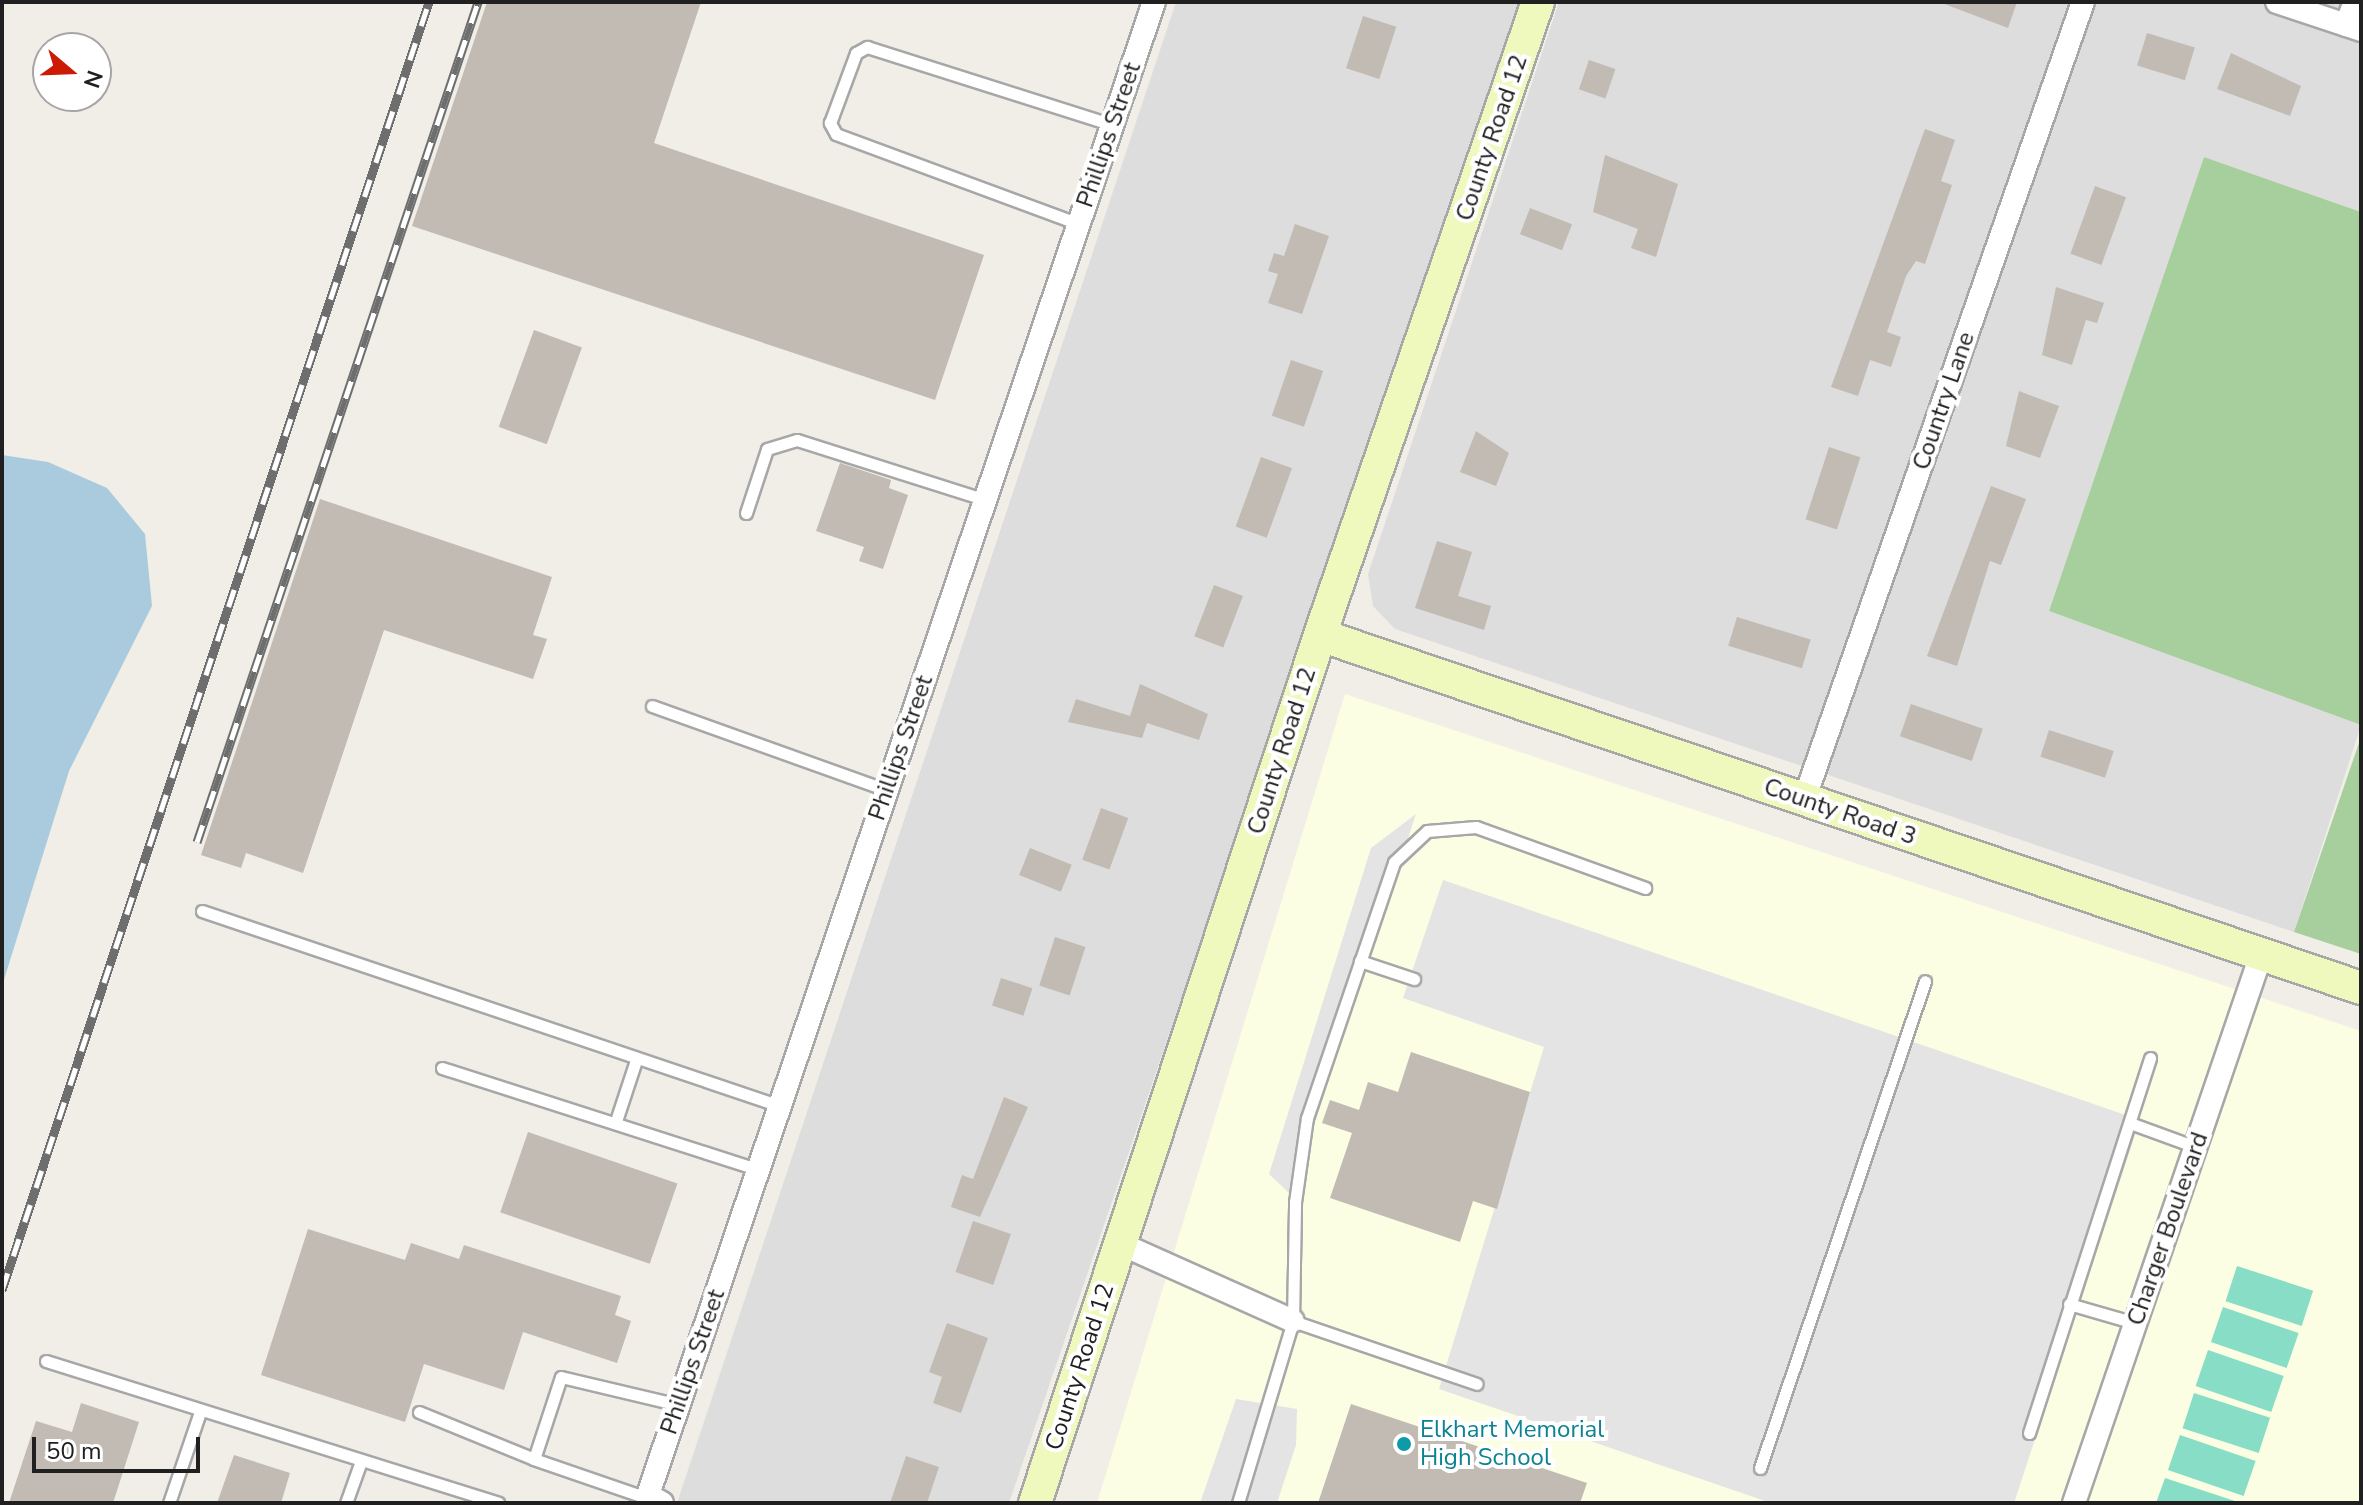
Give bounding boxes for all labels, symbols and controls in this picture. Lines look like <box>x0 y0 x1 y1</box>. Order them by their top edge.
north arrow <box>32 32 112 112</box>
street label: County Road 12 <box>1450 51 1534 225</box>
street label: Phillips Street <box>1071 59 1147 211</box>
text: N <box>76 66 110 92</box>
street label: Country Lane <box>1907 328 1981 474</box>
street label: County Road 12 <box>1241 664 1323 838</box>
street label: Phillips Street <box>863 672 939 824</box>
street label: County Road 3 <box>1760 772 1920 852</box>
street label: Charger Boulevard <box>2121 1129 2215 1329</box>
street label: County Road 12 <box>1039 1280 1121 1454</box>
street label: Phillips Street <box>655 1286 731 1438</box>
place label: Elkhart Memorial High School <box>1420 1416 1604 1472</box>
scale bar <box>36 1421 204 1471</box>
text: 50 m <box>46 1435 102 1467</box>
marker: Elkhart Memorial High School <box>1395 1435 1413 1453</box>

